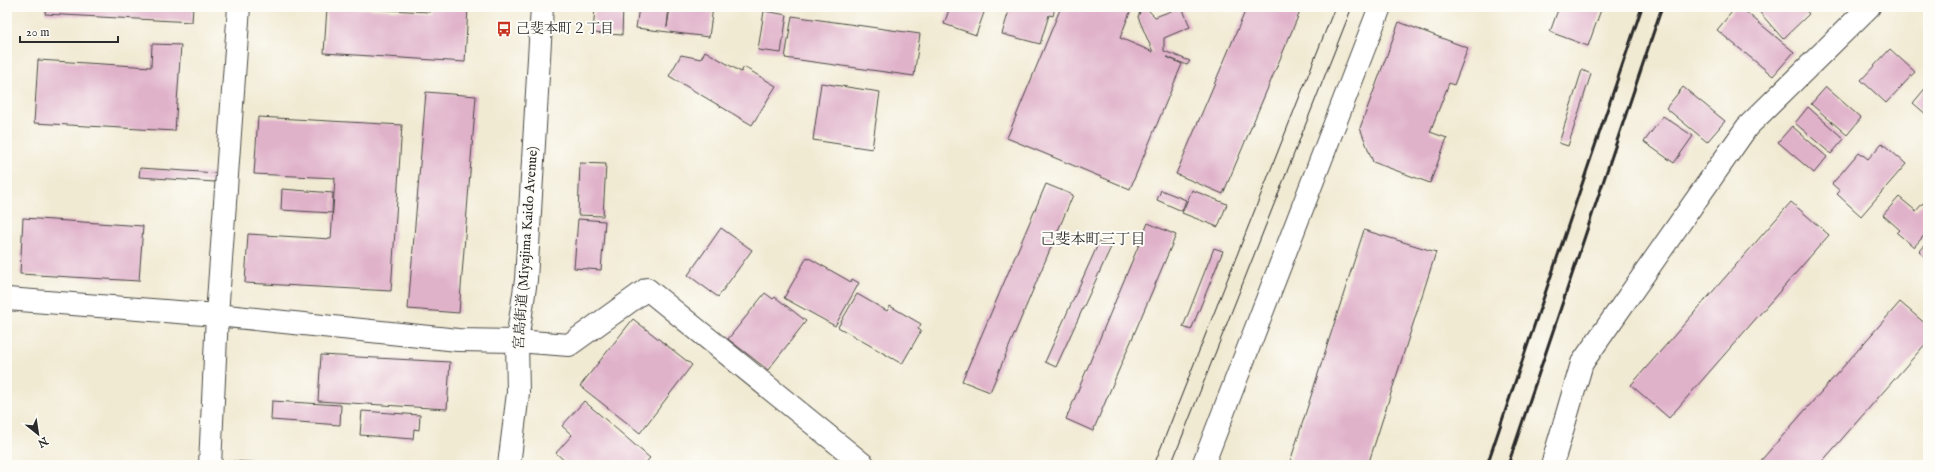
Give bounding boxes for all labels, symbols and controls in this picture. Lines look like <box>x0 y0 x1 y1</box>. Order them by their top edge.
scale bar <box>20 18 118 44</box>
bus stop icon: 己斐本町２丁目 <box>495 20 513 38</box>
place label: 己斐本町２丁目 <box>516 20 614 38</box>
text: 20 m <box>26 25 49 40</box>
street label: 宮島街道 (Miyajima Kaido Avenue) <box>510 146 542 350</box>
district label: 己斐本町三丁目 <box>1040 230 1146 249</box>
north arrow <box>18 414 58 454</box>
text: N <box>34 433 51 450</box>

